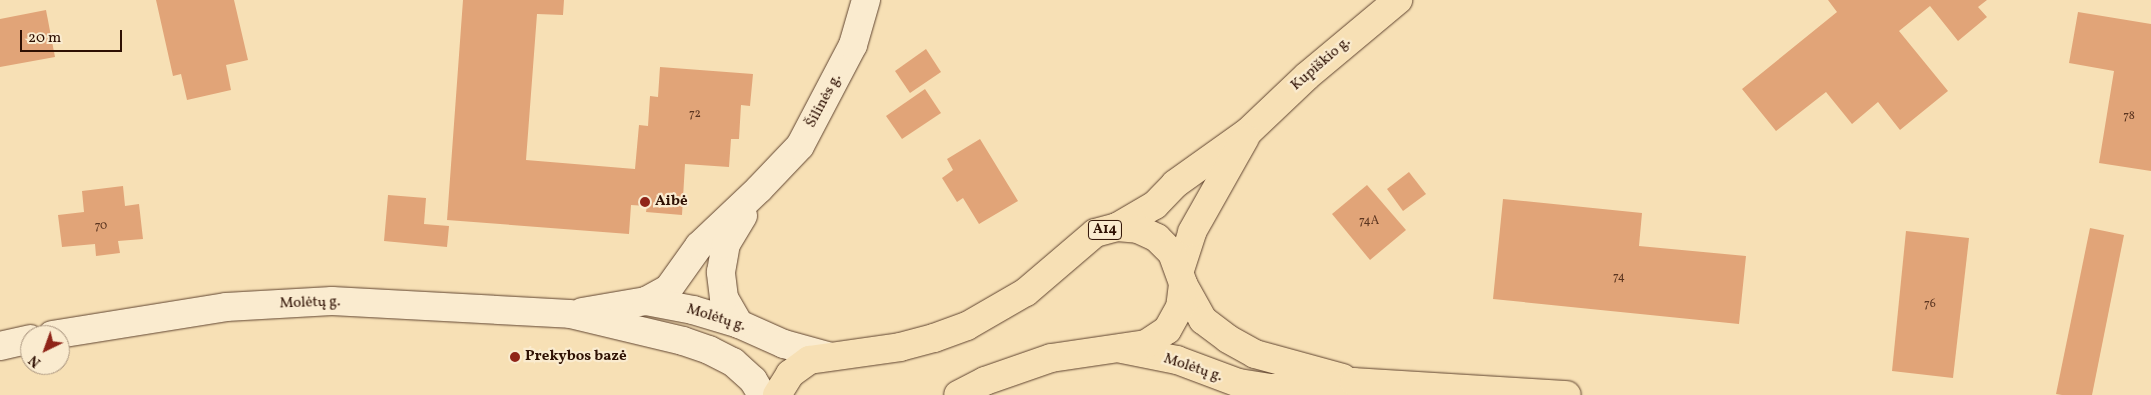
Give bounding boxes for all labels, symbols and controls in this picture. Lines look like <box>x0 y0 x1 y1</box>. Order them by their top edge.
scale bar <box>22 20 125 52</box>
text: 20 m <box>28 28 61 49</box>
street label: Kupiškio g. <box>1288 33 1354 95</box>
street label: Šilinės g. <box>802 71 846 131</box>
house number: 72 <box>689 108 701 122</box>
house number: 78 <box>2123 110 2135 124</box>
place label: Aibė <box>655 193 688 211</box>
marker: Aibė <box>639 196 651 208</box>
house number: 74A <box>1359 215 1379 229</box>
road number: A14 <box>1088 218 1122 242</box>
house number: 70 <box>95 220 107 234</box>
house number: 74 <box>1613 271 1625 285</box>
street label: Molėtų g. <box>279 293 341 313</box>
house number: 76 <box>1924 298 1936 312</box>
street label: Molėtų g. <box>684 300 748 336</box>
north arrow <box>20 325 70 375</box>
place label: Prekybos bazė <box>525 348 627 366</box>
text: N <box>25 350 45 371</box>
street label: Molėtų g. <box>1161 350 1225 386</box>
marker: Prekybos bazė <box>509 351 521 363</box>

